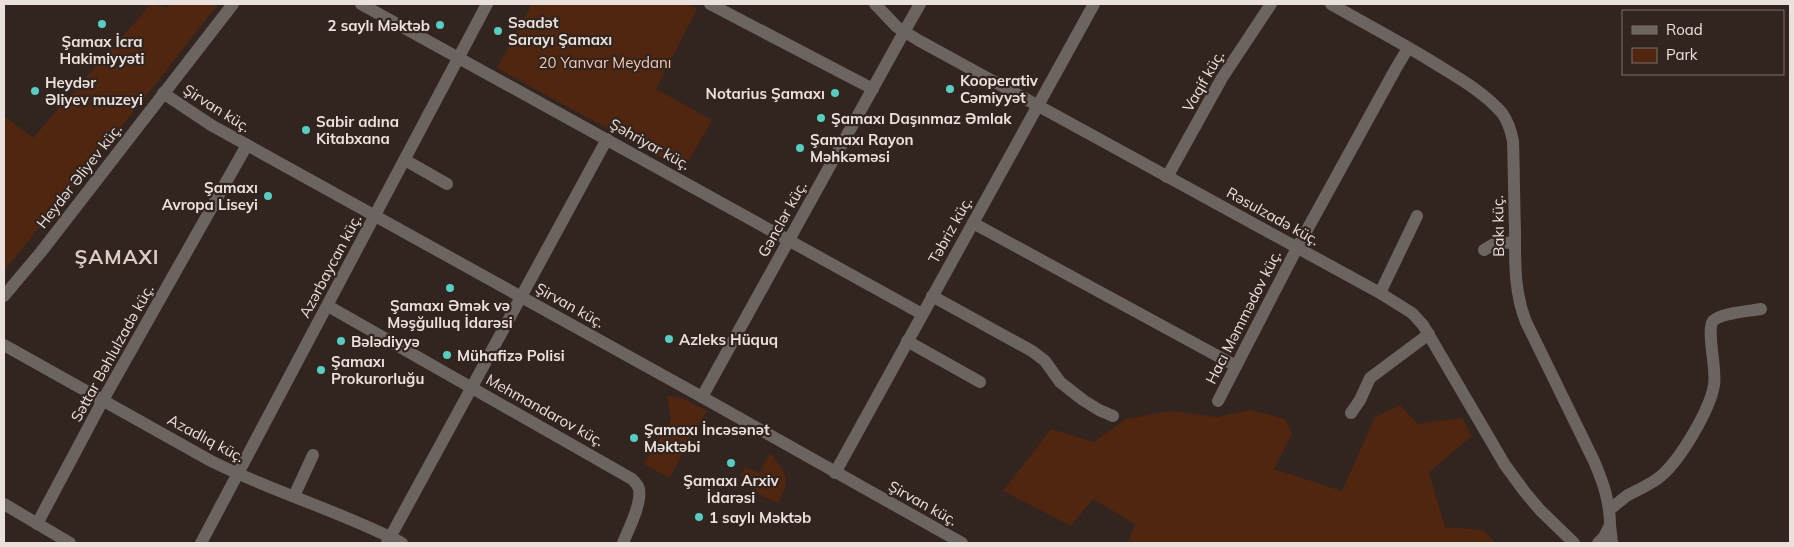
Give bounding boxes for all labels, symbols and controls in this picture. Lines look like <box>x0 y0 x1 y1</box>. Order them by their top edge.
legend <box>1622 10 1784 75</box>
place label: Səadət Sarayı Şamaxı <box>508 13 612 49</box>
place label: 2 saylı Məktəb <box>328 16 430 35</box>
marker: Şamax İcra Hakimiyyəti <box>96 18 108 30</box>
marker: 2 saylı Məktəb <box>434 19 446 31</box>
text: Road <box>1666 20 1703 39</box>
marker: Səadət Sarayı Şamaxı <box>492 25 504 37</box>
place label: Şamax İcra Hakimiyyəti <box>60 32 144 68</box>
text: Park <box>1666 45 1698 64</box>
street label: Vaqif küç. <box>1178 47 1228 115</box>
park label: 20 Yanvar Meydanı <box>539 53 671 72</box>
place label: Kooperativ Cəmiyyət <box>960 71 1039 107</box>
place label: Heydər Əliyev muzeyi <box>45 73 143 109</box>
street label: Şirvan küç. <box>180 80 254 136</box>
marker: Kooperativ Cəmiyyət <box>944 83 956 95</box>
place label: Notarius Şamaxı <box>706 84 825 103</box>
marker: Heydər Əliyev muzeyi <box>29 85 41 97</box>
marker: Notarius Şamaxı <box>829 87 841 99</box>
place label: Şamaxı Daşınmaz Əmlak <box>831 109 1012 128</box>
place label: Sabir adına Kitabxana <box>316 112 399 148</box>
marker: Şamaxı Daşınmaz Əmlak <box>815 112 827 124</box>
street label: Şəhriyar küç. <box>607 114 693 174</box>
street label: Heydər Əliyev küç. <box>32 120 126 232</box>
marker: Sabir adına Kitabxana <box>300 124 312 136</box>
place label: Şamaxı Rayon Məhkəməsi <box>810 130 914 166</box>
marker: Şamaxı Rayon Məhkəməsi <box>794 142 806 154</box>
place label: Şamaxı Avropa Liseyi <box>162 178 258 214</box>
street label: Gənclər küç. <box>753 178 811 260</box>
street label: Rəsulzadə küç. <box>1223 183 1323 249</box>
marker: Şamaxı Avropa Liseyi <box>262 190 274 202</box>
street label: Təbriz küç. <box>924 193 976 267</box>
street label: Bakı küç. <box>1488 195 1508 257</box>
street label: Azərbaycan küç. <box>295 211 365 321</box>
district label: ŞAMAXI <box>75 244 160 269</box>
street label: Hacı Məmmədov küç. <box>1201 247 1285 387</box>
street label: Şirvan küç. <box>532 278 608 332</box>
street label: Səttar Bəhlulzadə küç. <box>66 281 158 425</box>
marker: Şamaxı Əmək və Məşğulluq İdarəsi <box>444 282 456 294</box>
place label: Şamaxı Əmək və Məşğulluq İdarəsi <box>387 296 513 332</box>
place label: Azleks Hüquq <box>679 330 778 349</box>
place label: Bələdiyyə <box>351 332 420 351</box>
marker: Azleks Hüquq <box>663 333 675 345</box>
marker: Bələdiyyə <box>335 335 347 347</box>
place label: Mühafizə Polisi <box>457 346 565 365</box>
marker: Mühafizə Polisi <box>441 349 453 361</box>
place label: Şamaxı Prokurorluğu <box>331 352 424 388</box>
marker: Şamaxı Prokurorluğu <box>315 364 327 376</box>
street label: Mehmandarov küç. <box>483 370 607 450</box>
street label: Azadlıq küç. <box>164 410 248 466</box>
place label: Şamaxı İncəsənət Məktəbi <box>644 420 770 456</box>
marker: Şamaxı İncəsənət Məktəbi <box>628 432 640 444</box>
marker: Şamaxı Arxiv İdarəsi <box>725 457 737 469</box>
place label: Şamaxı Arxiv İdarəsi <box>683 471 780 507</box>
street label: Şirvan küç. <box>885 476 961 530</box>
place label: 1 saylı Məktəb <box>709 508 811 527</box>
marker: 1 saylı Məktəb <box>693 511 705 523</box>

